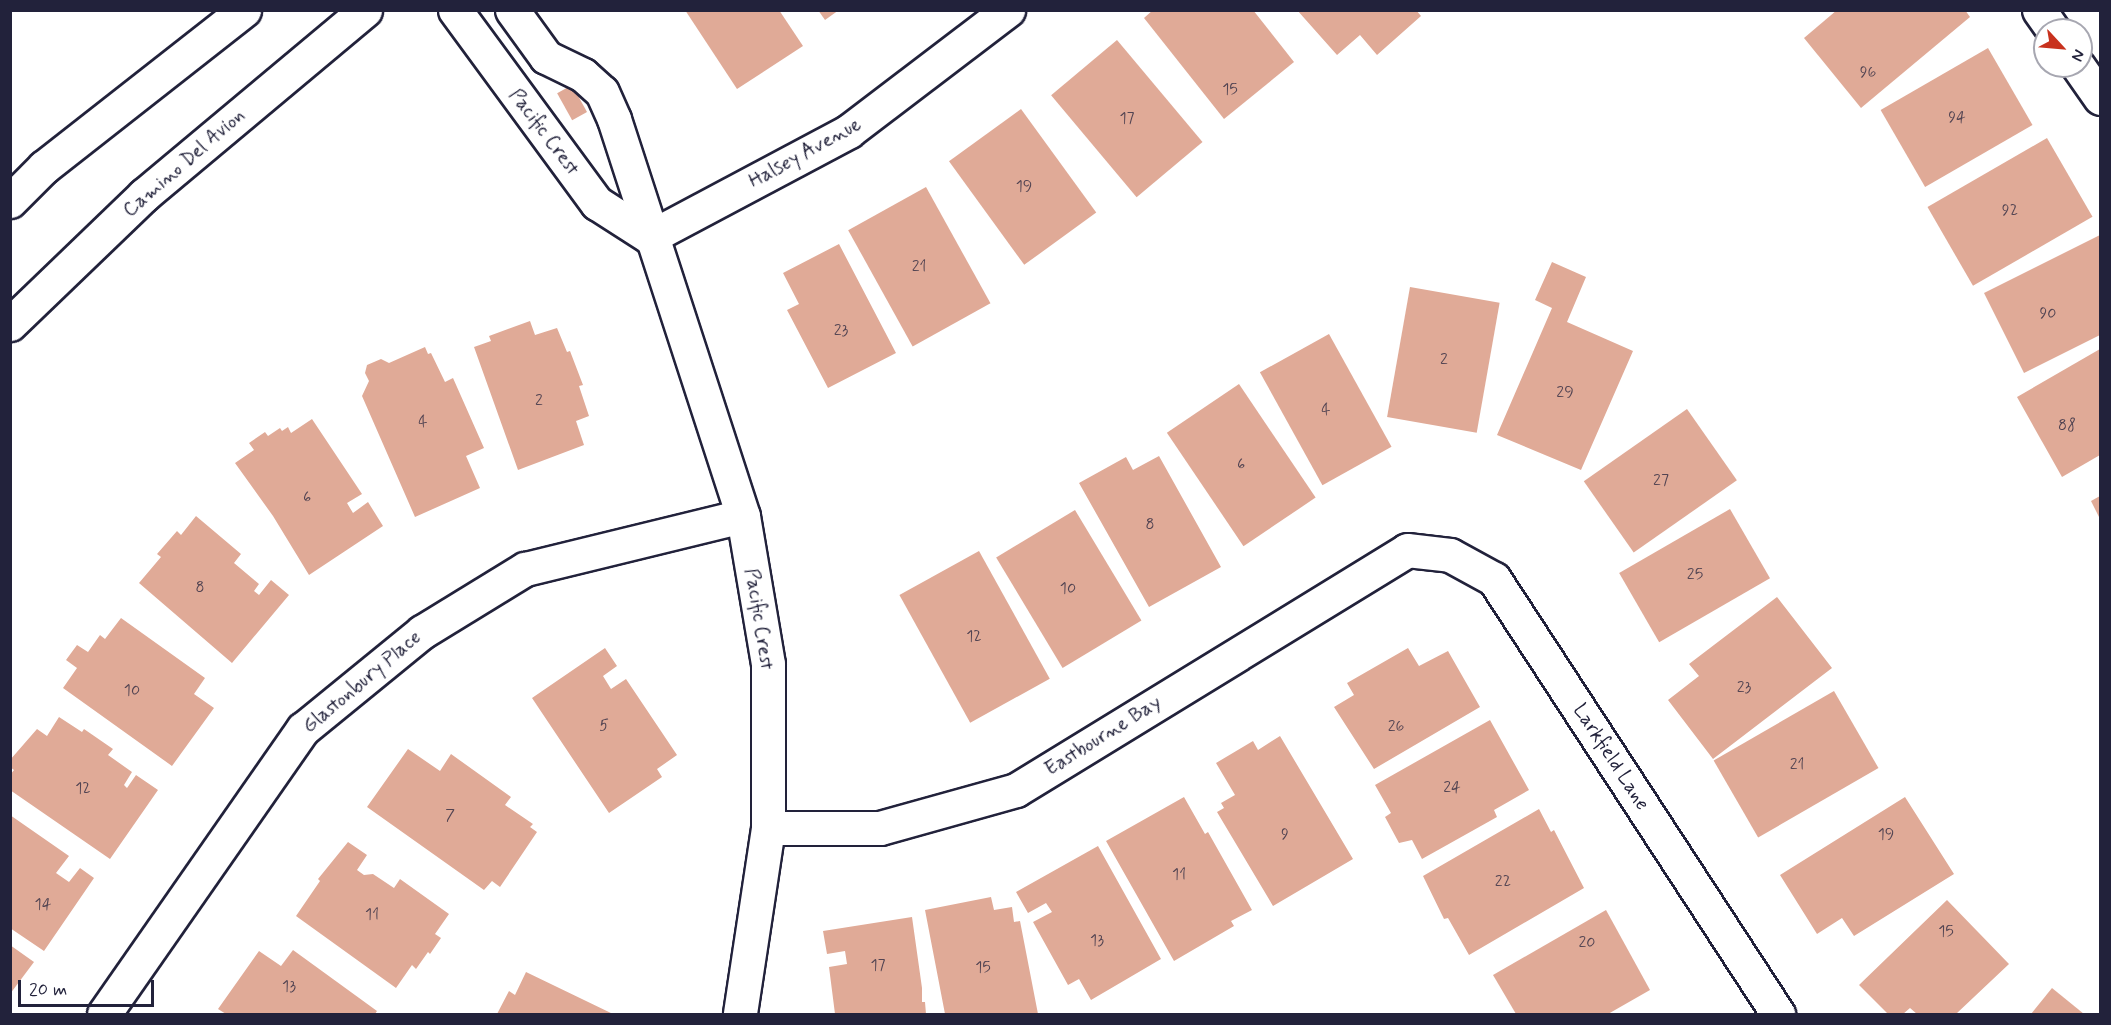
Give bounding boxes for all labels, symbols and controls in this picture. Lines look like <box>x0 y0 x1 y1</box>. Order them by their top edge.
north arrow <box>2033 18 2093 78</box>
text: N <box>2066 46 2090 65</box>
house number: 96 <box>1860 63 1876 83</box>
house number: 15 <box>1222 80 1238 100</box>
street label: Pacific Crest <box>503 83 585 181</box>
street label: Camino Del Avion <box>118 103 250 223</box>
house number: 94 <box>1948 108 1966 128</box>
house number: 17 <box>1119 109 1135 129</box>
street label: Halsey Avenue <box>746 113 864 193</box>
house number: 19 <box>1016 177 1032 197</box>
house number: 92 <box>2002 201 2018 221</box>
house number: 21 <box>912 257 926 277</box>
house number: 90 <box>2039 304 2057 324</box>
house number: 23 <box>834 321 848 341</box>
house number: 2 <box>1440 350 1448 370</box>
house number: 29 <box>1556 383 1574 403</box>
house number: 2 <box>535 391 543 411</box>
house number: 4 <box>1321 400 1331 420</box>
house number: 4 <box>418 412 428 432</box>
house number: 88 <box>2058 416 2076 436</box>
house number: 6 <box>1237 455 1245 475</box>
house number: 27 <box>1653 471 1669 491</box>
house number: 6 <box>303 488 311 508</box>
house number: 8 <box>1145 515 1155 535</box>
house number: 25 <box>1687 565 1703 585</box>
street label: Pacific Crest <box>739 566 779 672</box>
house number: 8 <box>195 578 205 598</box>
house number: 10 <box>1060 579 1076 599</box>
street label: Glastonbury Place <box>298 625 426 739</box>
house number: 12 <box>966 627 982 647</box>
house number: 23 <box>1737 678 1751 698</box>
house number: 10 <box>124 681 140 701</box>
street label: Eastbourne Bay <box>1040 691 1166 781</box>
street label: Larkfield Lane <box>1567 699 1655 815</box>
house number: 5 <box>599 716 609 736</box>
house number: 26 <box>1388 717 1404 737</box>
house number: 21 <box>1790 755 1804 775</box>
house number: 24 <box>1443 778 1461 798</box>
house number: 12 <box>75 779 91 799</box>
house number: 7 <box>445 806 455 826</box>
house number: 9 <box>1281 825 1289 845</box>
house number: 19 <box>1878 825 1894 845</box>
house number: 11 <box>1172 865 1186 885</box>
house number: 22 <box>1495 872 1511 892</box>
house number: 14 <box>35 895 51 915</box>
house number: 11 <box>365 905 379 925</box>
house number: 15 <box>1938 922 1954 942</box>
house number: 13 <box>1090 931 1104 951</box>
house number: 20 <box>1579 933 1595 953</box>
house number: 17 <box>870 956 886 976</box>
house number: 15 <box>975 958 991 978</box>
scale bar <box>21 968 158 1006</box>
house number: 13 <box>282 977 296 997</box>
text: 20 m <box>29 978 67 1002</box>

